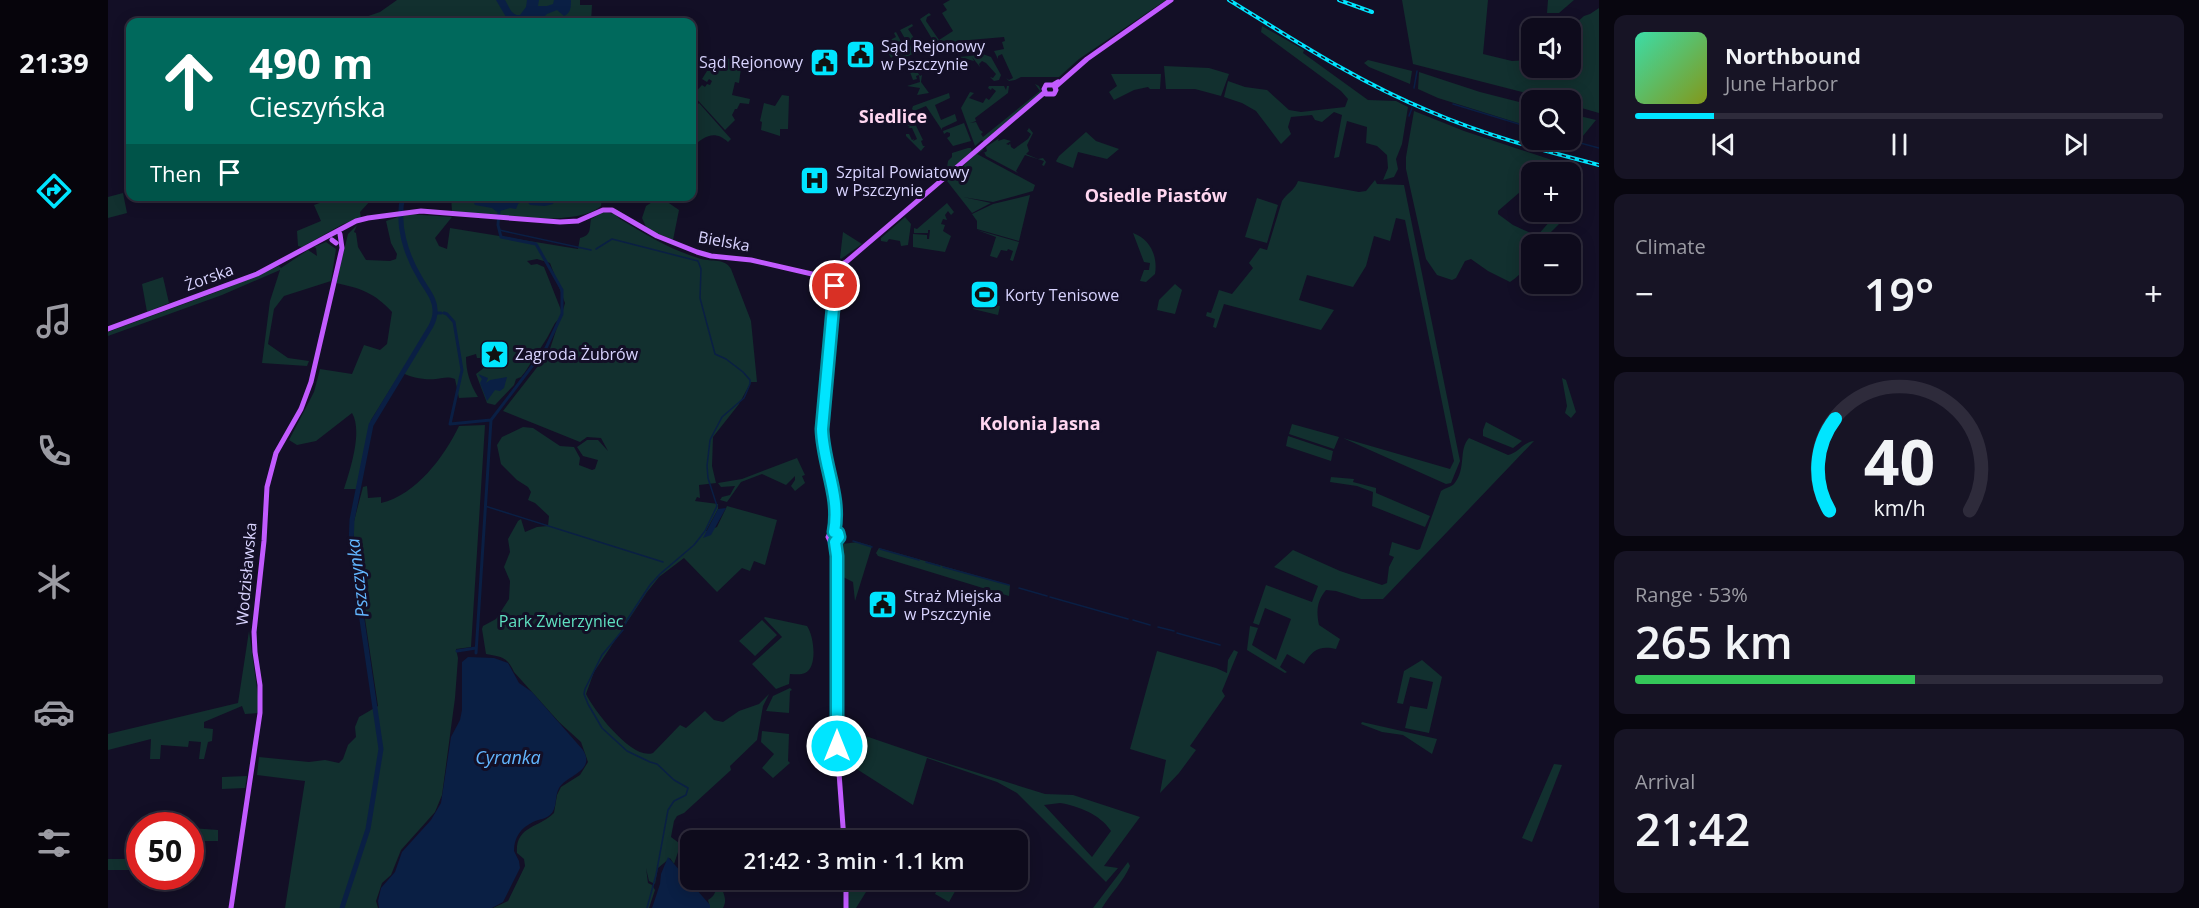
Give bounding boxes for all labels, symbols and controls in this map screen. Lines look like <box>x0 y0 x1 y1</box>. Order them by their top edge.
map controls <box>1521 18 1581 294</box>
button: sound <box>1521 18 1581 78</box>
text: 490 m <box>249 34 373 91</box>
place label: Sąd Rejonowy w Pszczynie <box>881 35 986 75</box>
public building icon: Sąd Rejonowy w Pszczynie <box>844 39 876 71</box>
text: Northbound <box>1725 40 1861 70</box>
icon: ahead <box>150 42 228 120</box>
text: 21:39 <box>19 44 89 81</box>
public building icon: Sąd Rejonowy <box>808 46 840 78</box>
place label: Sąd Rejonowy <box>699 51 804 73</box>
text: June Harbor <box>1725 70 1838 97</box>
text: Cieszyńska <box>249 88 386 125</box>
button: search <box>1521 90 1581 150</box>
district label: Siedlice <box>859 104 927 128</box>
icon: previous <box>1707 128 1740 161</box>
icon: pause <box>1883 128 1916 161</box>
icon: next <box>2059 128 2092 161</box>
icon: arrive <box>213 156 246 189</box>
text: Then <box>150 158 201 188</box>
place label: Szpital Powiatowy w Pszczynie <box>836 161 970 201</box>
button: + <box>1521 162 1581 222</box>
hospital icon: Szpital Powiatowy w Pszczynie <box>799 165 831 197</box>
icon: directions <box>33 170 75 212</box>
district label: Osiedle Piastów <box>1085 183 1228 207</box>
street label: Bielska <box>696 226 752 256</box>
text: Climate <box>1635 233 1706 260</box>
button: − <box>1521 234 1581 294</box>
street label: Żorska <box>182 258 236 296</box>
pin <box>809 260 860 311</box>
text: 19° <box>1864 263 1934 324</box>
icon: arrive <box>818 269 851 302</box>
text: − <box>1635 271 1654 316</box>
text: + <box>2144 271 2163 316</box>
sports icon: Korty Tenisowe <box>968 279 1000 311</box>
place label: Korty Tenisowe <box>1005 284 1119 306</box>
icon: music <box>33 300 75 342</box>
place icon: Zagroda Żubrów <box>478 338 510 370</box>
place label: Zagroda Żubrów <box>515 343 639 365</box>
district label: Kolonia Jasna <box>979 411 1101 435</box>
text: 40 <box>1863 418 1935 503</box>
icon: phone <box>33 430 75 472</box>
text: km/h <box>1873 493 1925 522</box>
street label: Wodzisławska <box>231 521 261 627</box>
water label: Pszczynka <box>340 537 374 619</box>
icon: climate <box>33 561 75 603</box>
text: Range · 53% <box>1635 581 1748 608</box>
place label: Straż Miejska w Pszczynie <box>904 585 1002 625</box>
public building icon: Straż Miejska w Pszczynie <box>867 589 899 621</box>
park label: Park Zwierzyniec <box>499 610 624 632</box>
text: 265 km <box>1635 611 1793 672</box>
icon: car <box>33 691 75 733</box>
position arrow <box>805 714 869 778</box>
water label: Cyranka <box>475 745 541 769</box>
text: Arrival <box>1635 768 1695 795</box>
text: 21:42 <box>1635 798 1750 859</box>
speed limit sign: 50 <box>126 812 204 890</box>
icon: filters <box>33 822 75 864</box>
text: 21:42 · 3 min · 1.1 km <box>743 845 965 875</box>

